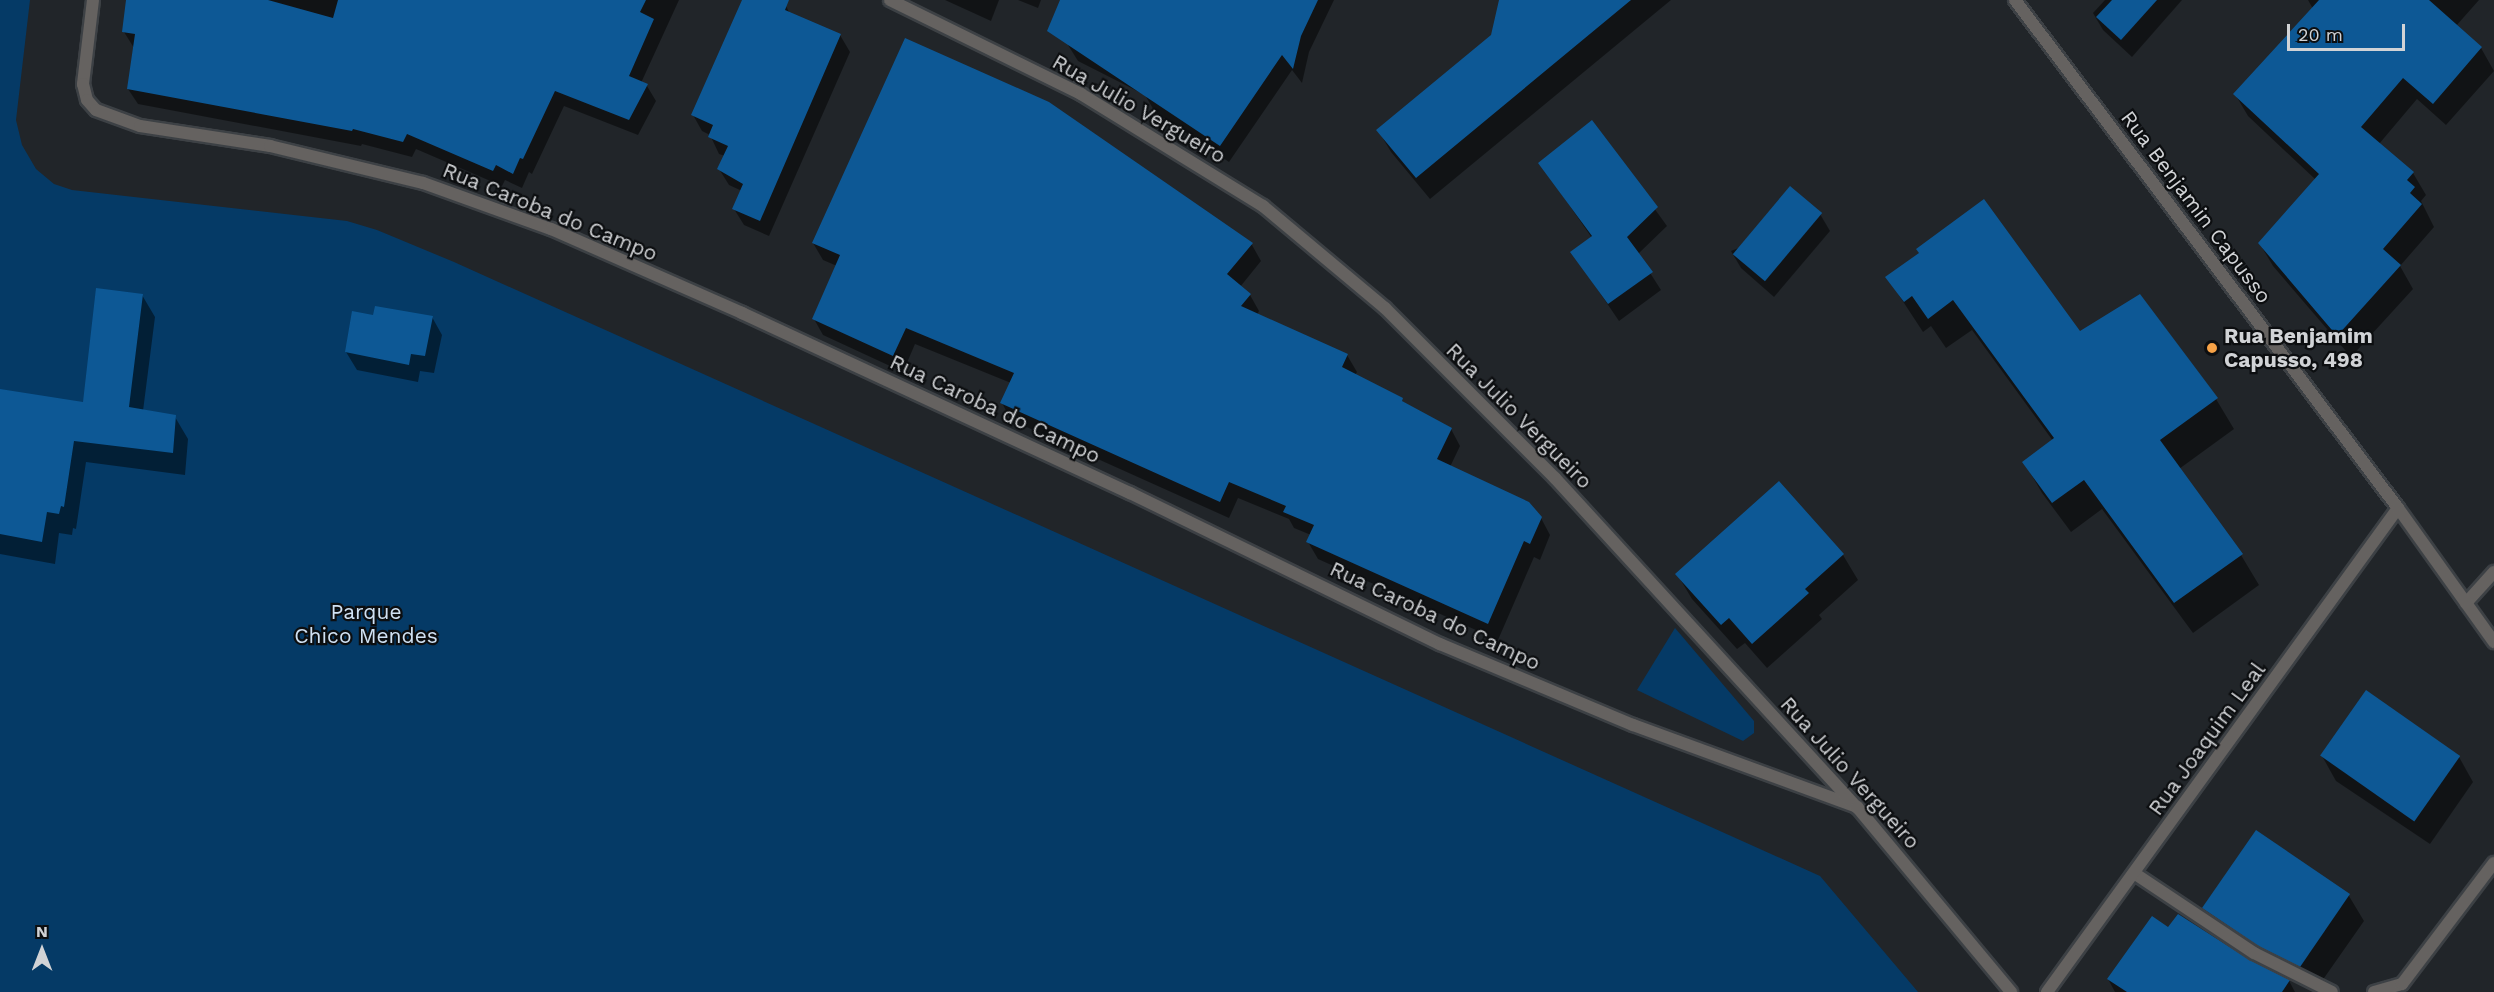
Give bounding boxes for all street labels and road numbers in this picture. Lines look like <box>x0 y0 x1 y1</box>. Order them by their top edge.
street label: Rua Julio Vergueiro <box>1047 49 1231 169</box>
street label: Rua Benjamin Capusso <box>2115 106 2277 308</box>
street label: Rua Caroba do Campo <box>439 157 661 267</box>
street label: Rua Julio Vergueiro <box>1440 337 1598 495</box>
street label: Rua Caroba do Campo <box>885 349 1105 469</box>
street label: Rua Caroba do Campo <box>1325 556 1545 676</box>
street label: Rua Joaquim Leal <box>2143 657 2271 821</box>
street label: Rua Julio Vergueiro <box>1775 691 1925 855</box>

